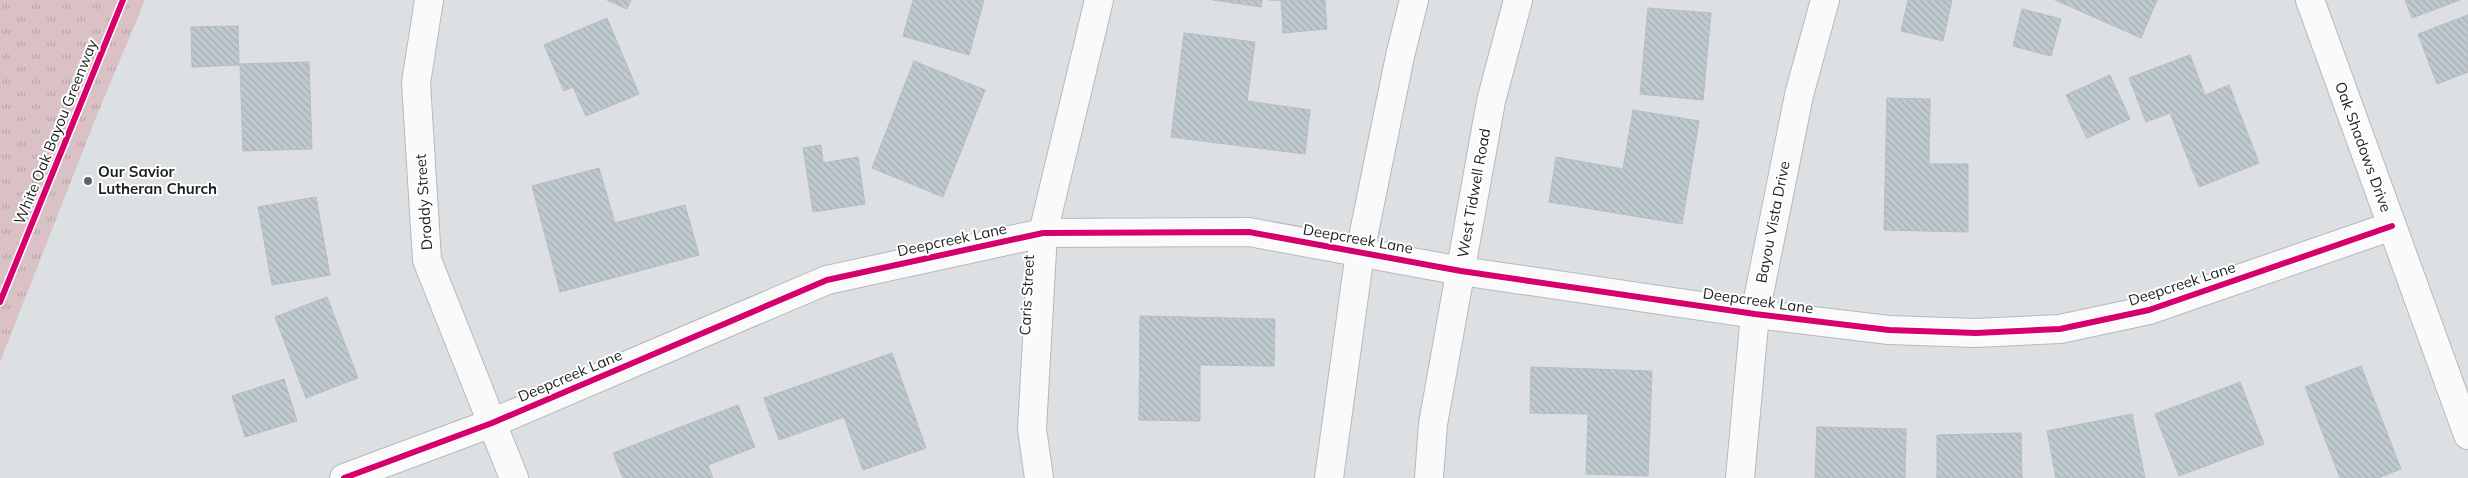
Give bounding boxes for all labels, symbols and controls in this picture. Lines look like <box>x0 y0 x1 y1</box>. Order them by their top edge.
street label: White Oak Bayou Greenway <box>10 37 101 227</box>
street label: Oak Shadows Drive <box>2331 79 2396 215</box>
street label: West Tidwell Road <box>1453 127 1494 259</box>
street label: Droddy Street <box>411 153 436 251</box>
street label: Bayou Vista Drive <box>1751 159 1794 285</box>
place label: Our Savior Lutheran Church <box>98 162 217 198</box>
marker: Our Savior Lutheran Church <box>82 175 94 187</box>
street label: Deepcreek Lane <box>895 219 1008 260</box>
street label: Deepcreek Lane <box>1302 219 1415 258</box>
street label: Caris Street <box>1015 254 1038 336</box>
street label: Deepcreek Lane <box>2126 257 2238 310</box>
street label: Deepcreek Lane <box>1702 283 1815 318</box>
street label: Deepcreek Lane <box>515 345 625 406</box>

